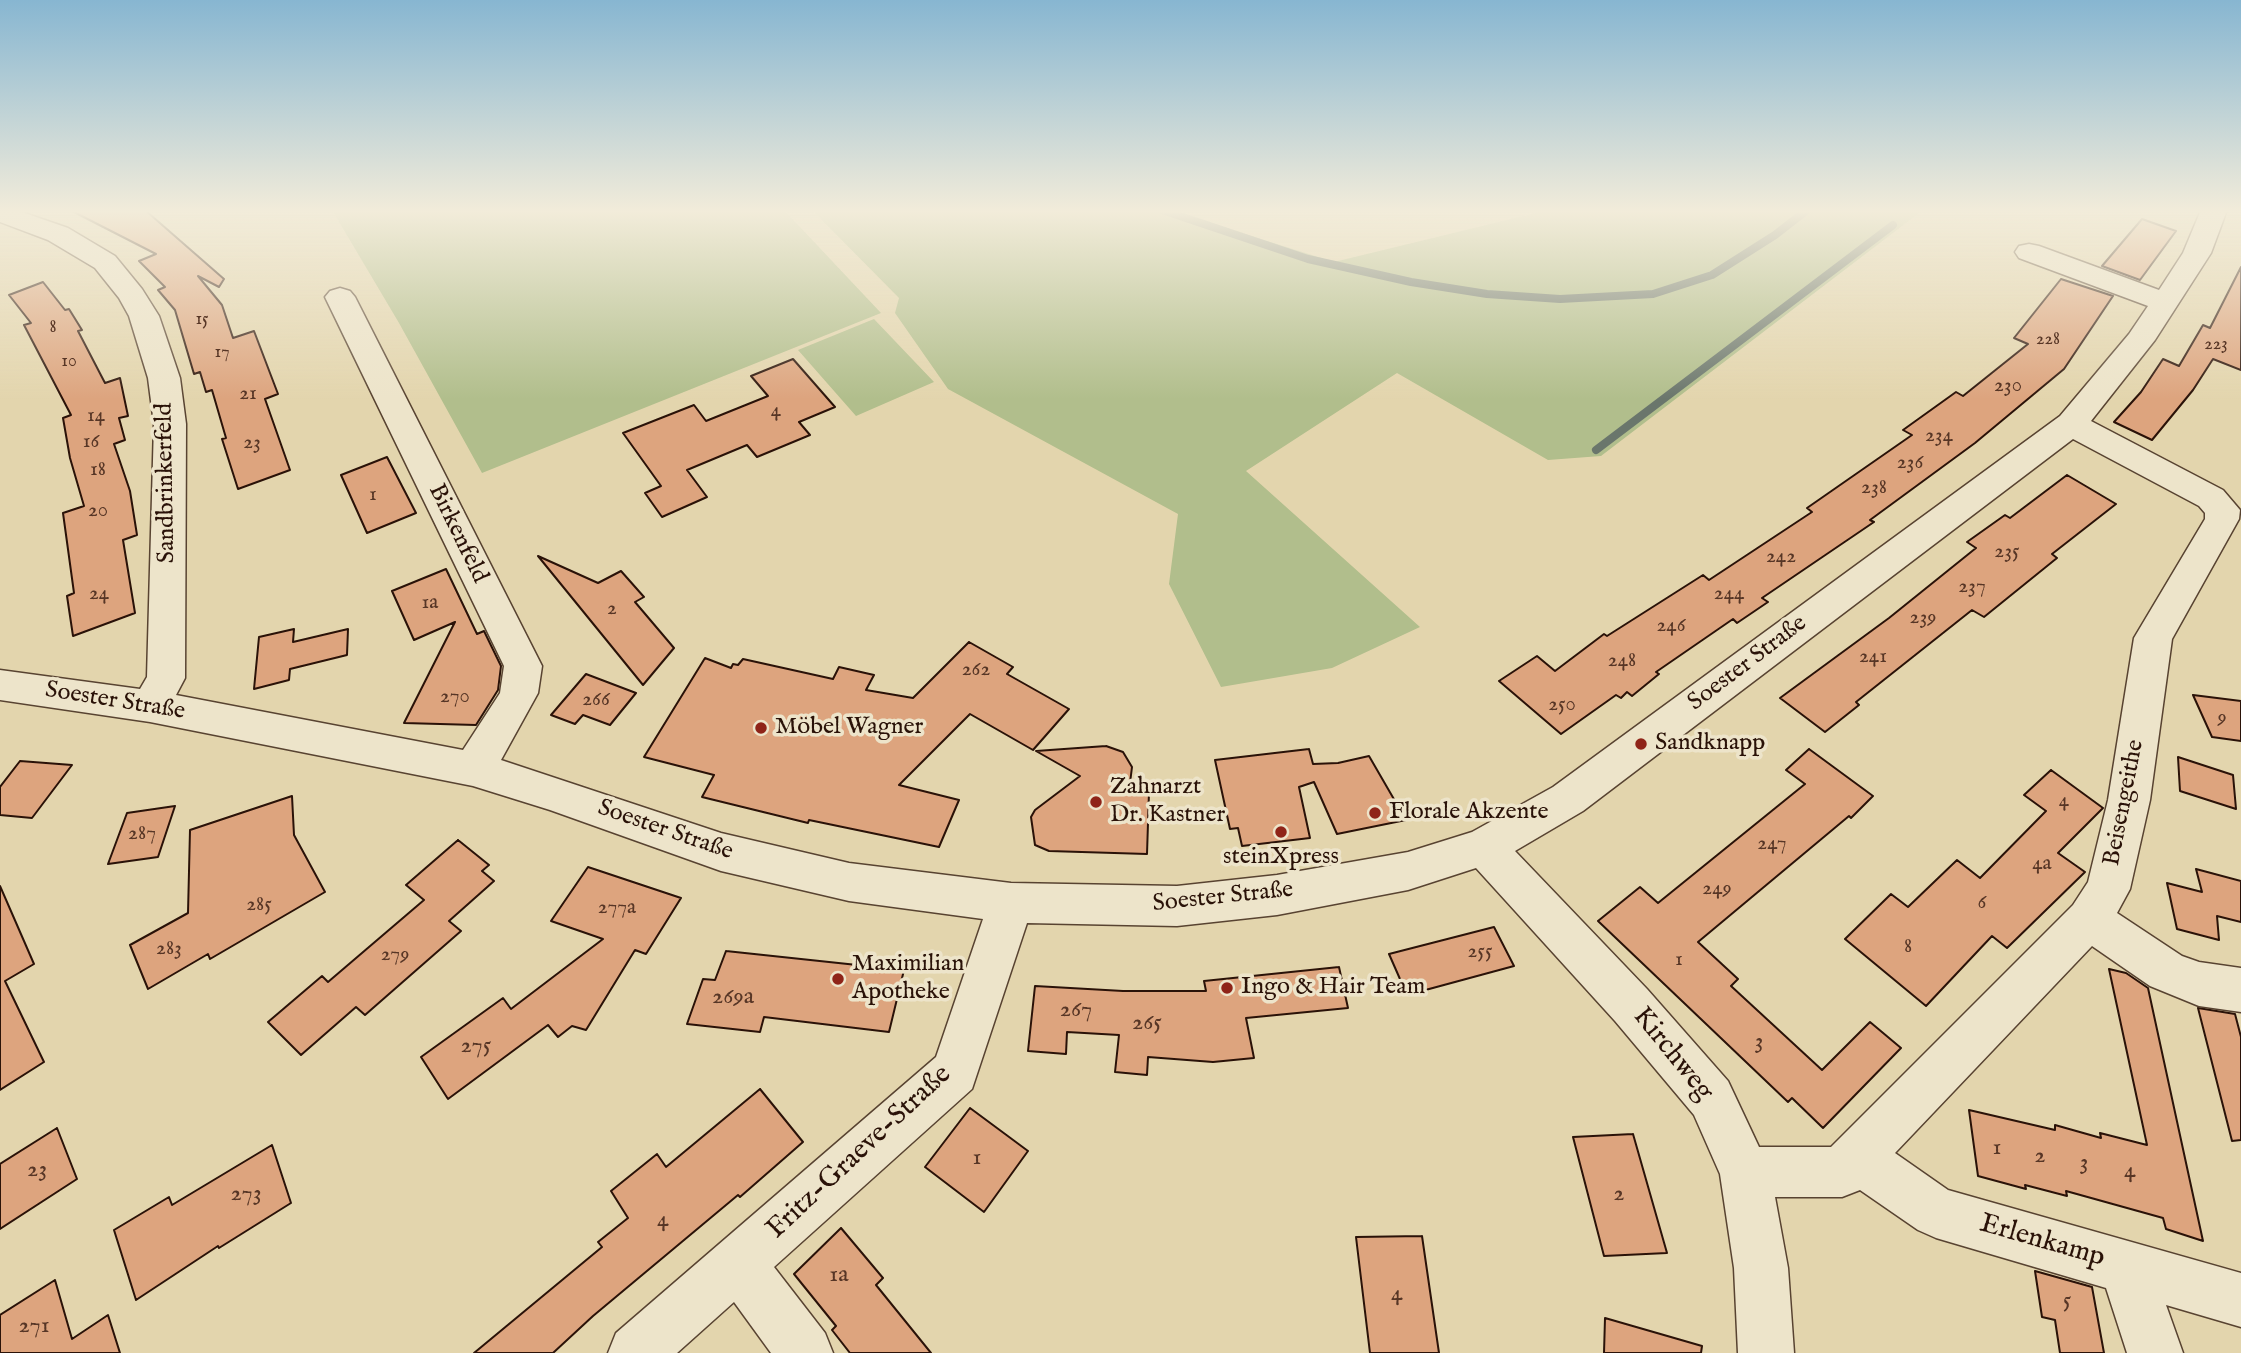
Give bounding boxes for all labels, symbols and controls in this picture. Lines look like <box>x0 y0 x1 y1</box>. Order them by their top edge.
house number: 15 <box>195 309 209 331</box>
house number: 8 <box>49 317 57 339</box>
house number: 228 <box>2036 329 2060 351</box>
house number: 223 <box>2204 334 2228 356</box>
house number: 17 <box>214 342 230 364</box>
house number: 10 <box>61 351 77 373</box>
house number: 230 <box>1994 374 2022 400</box>
house number: 21 <box>239 382 257 408</box>
house number: 4 <box>771 399 781 425</box>
street label: Sandbrinkerfeld <box>151 403 183 563</box>
house number: 14 <box>87 404 105 430</box>
house number: 234 <box>1925 424 1953 450</box>
house number: 16 <box>83 430 99 456</box>
house number: 23 <box>243 431 261 457</box>
house number: 236 <box>1897 451 1923 477</box>
house number: 18 <box>90 458 106 484</box>
house number: 238 <box>1861 476 1887 502</box>
street label: Birkenfeld <box>421 480 493 588</box>
house number: 1 <box>369 483 377 509</box>
house number: 20 <box>88 499 108 525</box>
house number: 235 <box>1994 540 2020 566</box>
house number: 242 <box>1766 545 1796 571</box>
house number: 237 <box>1958 575 1986 601</box>
house number: 24 <box>89 582 109 608</box>
house number: 244 <box>1714 582 1744 608</box>
house number: 1a <box>422 591 438 617</box>
house number: 2 <box>607 597 617 623</box>
house number: 239 <box>1910 606 1936 632</box>
street label: Soester Straße <box>1683 610 1813 718</box>
house number: 246 <box>1656 614 1686 640</box>
house number: 241 <box>1859 645 1887 671</box>
house number: 248 <box>1608 649 1636 675</box>
house number: 262 <box>962 658 990 684</box>
street label: Soester Straße <box>43 677 187 727</box>
house number: 270 <box>440 685 470 711</box>
house number: 266 <box>582 688 610 714</box>
house number: 250 <box>1548 693 1576 719</box>
house number: 9 <box>2217 706 2227 732</box>
place label: Möbel Wagner <box>775 714 923 742</box>
marker: Möbel Wagner <box>753 720 769 736</box>
place label: Sandknapp <box>1655 730 1765 758</box>
marker: Sandknapp <box>1633 736 1649 752</box>
street label: Beisengeithe <box>2099 737 2151 869</box>
place label: Zahnarzt Dr. Kastner <box>1110 774 1225 830</box>
house number: 4 <box>2059 789 2069 815</box>
street label: Soester Straße <box>594 794 736 868</box>
marker: Zahnarzt Dr. Kastner <box>1088 794 1104 810</box>
place label: Florale Akzente <box>1389 799 1549 827</box>
marker: Florale Akzente <box>1367 805 1383 821</box>
house number: 287 <box>128 822 156 848</box>
marker: steinXpress <box>1273 824 1289 840</box>
house number: 247 <box>1757 832 1787 858</box>
place label: steinXpress <box>1223 844 1339 872</box>
house number: 4a <box>2032 852 2052 878</box>
street label: Soester Straße <box>1151 876 1295 920</box>
house number: 249 <box>1702 877 1732 903</box>
house number: 6 <box>1978 891 1986 917</box>
house number: 285 <box>246 893 272 919</box>
house number: 277a <box>598 896 636 922</box>
house number: 8 <box>1904 935 1912 961</box>
house number: 283 <box>156 937 182 963</box>
house number: 255 <box>1467 940 1493 966</box>
house number: 279 <box>381 943 409 969</box>
house number: 1 <box>1675 948 1683 974</box>
place label: Maximilian Apotheke <box>852 951 964 1007</box>
marker: Maximilian Apotheke <box>830 971 846 987</box>
place label: Ingo & Hair Team <box>1241 974 1425 1002</box>
marker: Ingo & Hair Team <box>1219 980 1235 996</box>
house number: 269a <box>712 984 754 1012</box>
house number: 267 <box>1060 997 1092 1025</box>
street label: Kirchweg <box>1624 1001 1720 1109</box>
house number: 265 <box>1132 1010 1162 1038</box>
house number: 3 <box>1755 1029 1763 1057</box>
house number: 275 <box>461 1033 491 1061</box>
street label: Fritz-Graeve-Straße <box>761 1059 959 1247</box>
house number: 1 <box>1993 1135 2001 1163</box>
house number: 2 <box>2034 1143 2046 1171</box>
house number: 1 <box>973 1145 981 1173</box>
house number: 3 <box>2080 1150 2088 1178</box>
house number: 23 <box>27 1157 47 1185</box>
house number: 4 <box>2124 1158 2136 1186</box>
house number: 273 <box>230 1181 262 1209</box>
house number: 2 <box>1613 1181 1625 1209</box>
house number: 4 <box>657 1207 669 1235</box>
street label: Erlenkamp <box>1975 1208 2109 1276</box>
house number: 1a <box>829 1262 849 1290</box>
house number: 4 <box>1391 1281 1403 1309</box>
house number: 5 <box>2063 1288 2071 1316</box>
house number: 271 <box>18 1313 50 1341</box>

